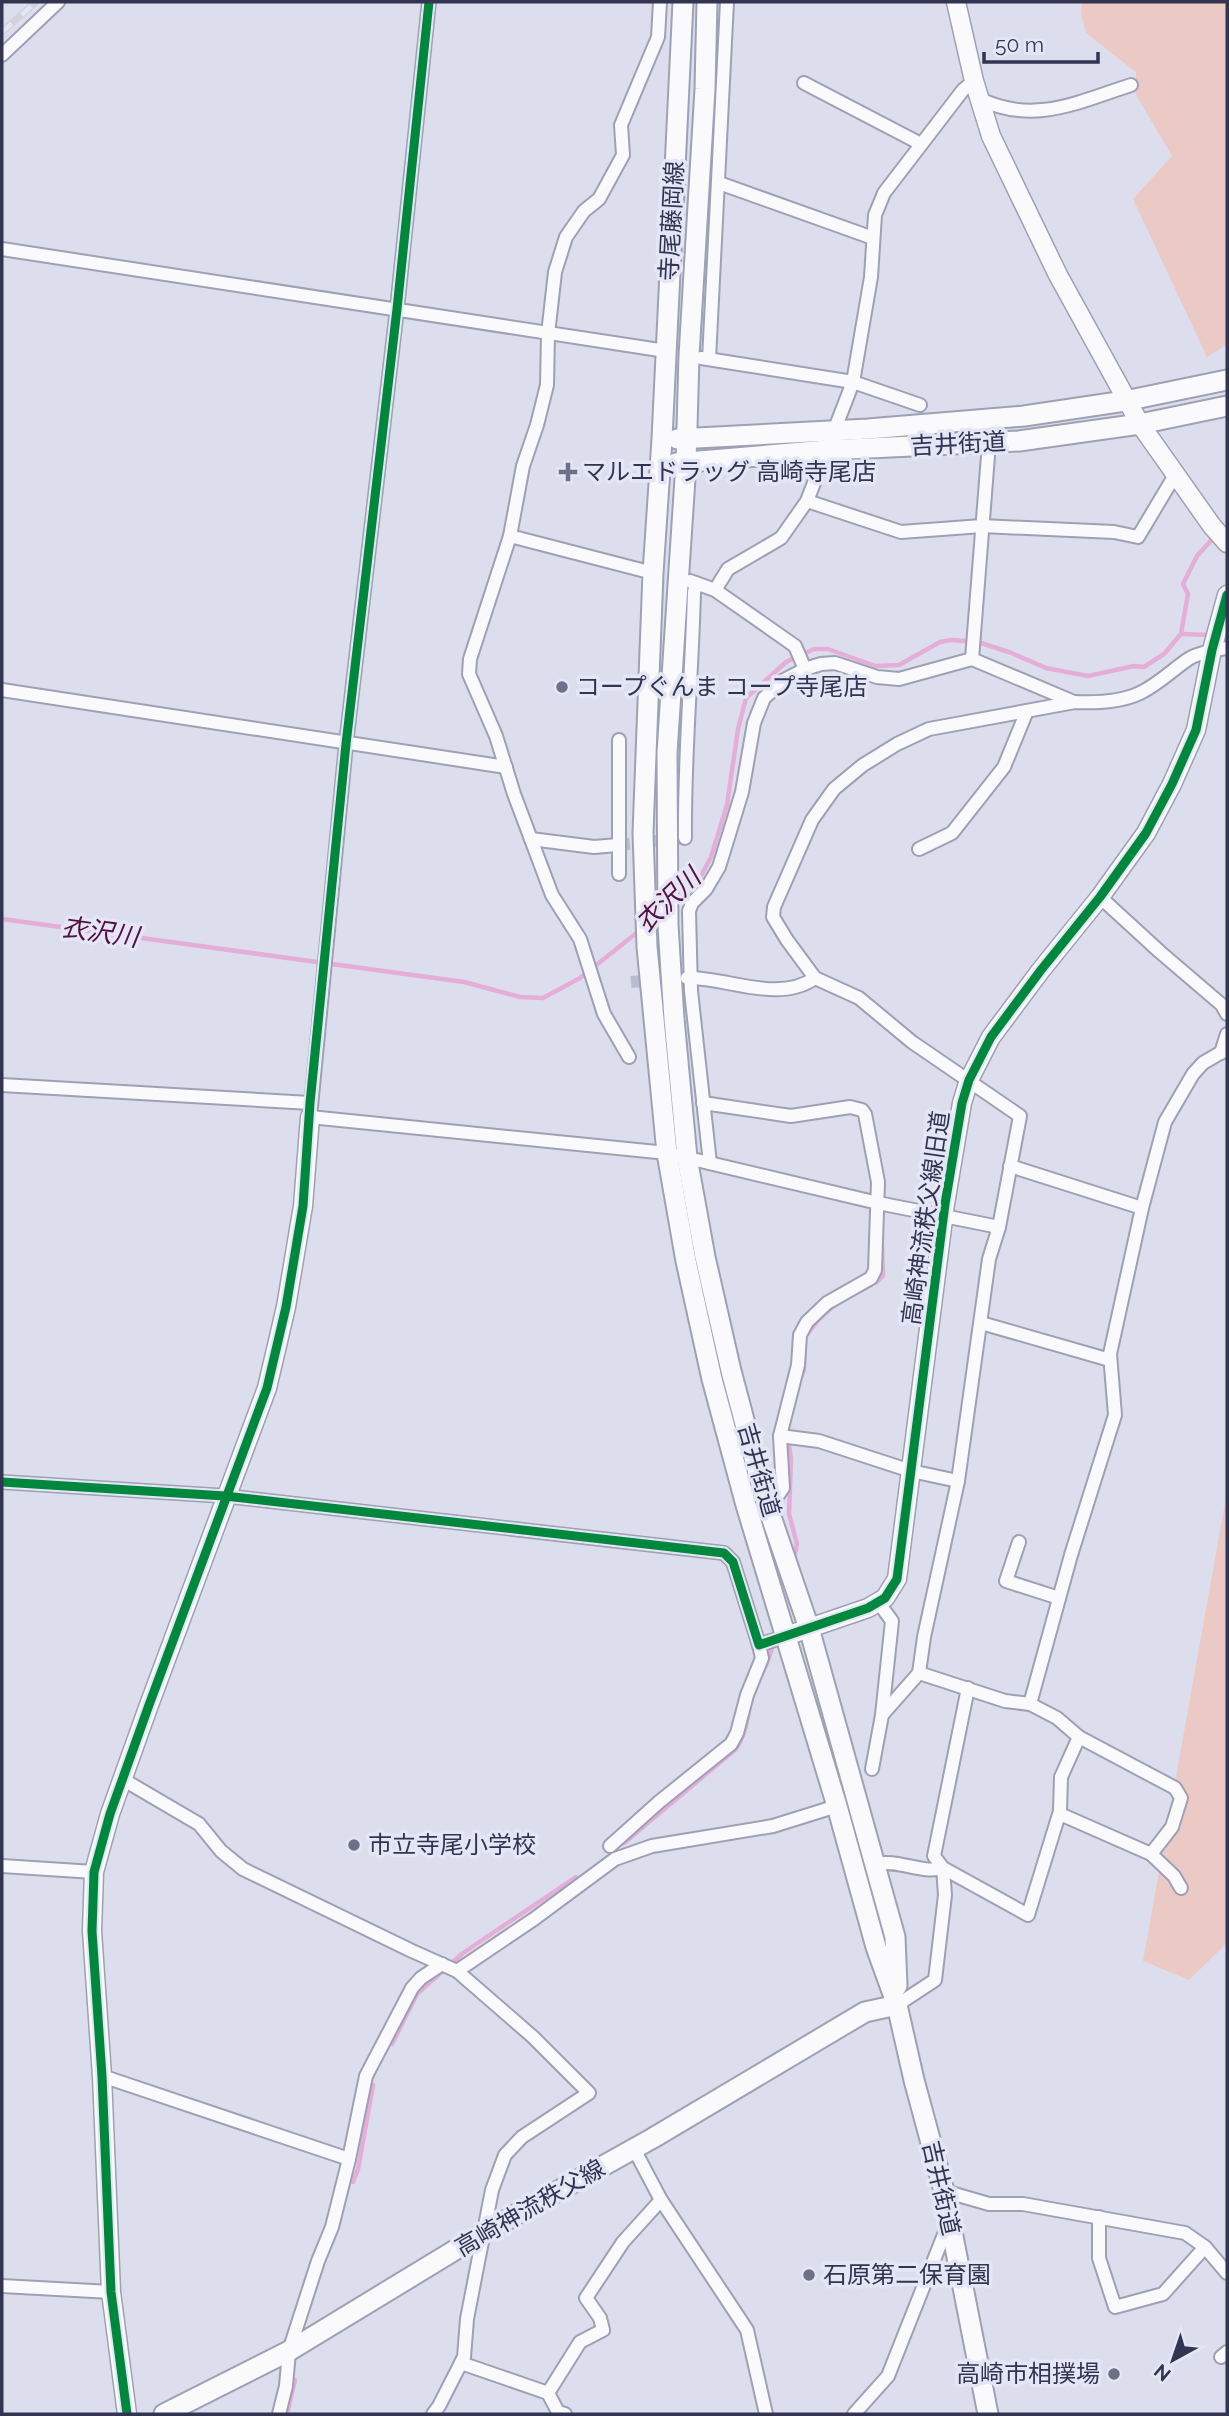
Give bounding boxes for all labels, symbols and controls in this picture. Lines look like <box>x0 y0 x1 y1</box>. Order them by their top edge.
scale bar <box>984 21 1098 65</box>
text: 50 m <box>995 32 1044 57</box>
street label: 寺尾藤岡線 <box>654 160 689 282</box>
street label: 吉井街道 <box>909 427 1007 460</box>
place label: マルエドラッグ 高崎寺尾店 <box>582 457 876 486</box>
marker: マルエドラッグ 高崎寺尾店 <box>560 464 576 480</box>
place label: コープぐんま コープ寺尾店 <box>576 672 867 701</box>
marker: コープぐんま コープ寺尾店 <box>554 679 570 695</box>
water label: 衣沢川 <box>630 860 709 938</box>
water label: 衣沢川 <box>59 912 144 953</box>
street label: 高崎神流秩父線旧道 <box>896 1109 955 1327</box>
street label: 吉井街道 <box>732 1420 787 1520</box>
place label: 市立寺尾小学校 <box>368 1830 536 1859</box>
marker: 市立寺尾小学校 <box>346 1837 362 1853</box>
street label: 吉井街道 <box>917 2138 966 2238</box>
street label: 高崎神流秩父線 <box>450 2153 610 2262</box>
place label: 石原第二保育園 <box>823 2260 991 2289</box>
marker: 石原第二保育園 <box>801 2267 817 2283</box>
north arrow <box>1138 2325 1208 2395</box>
place label: 高崎市相撲場 <box>956 2359 1100 2388</box>
text: N <box>1149 2360 1175 2386</box>
marker: 高崎市相撲場 <box>1106 2366 1122 2382</box>

